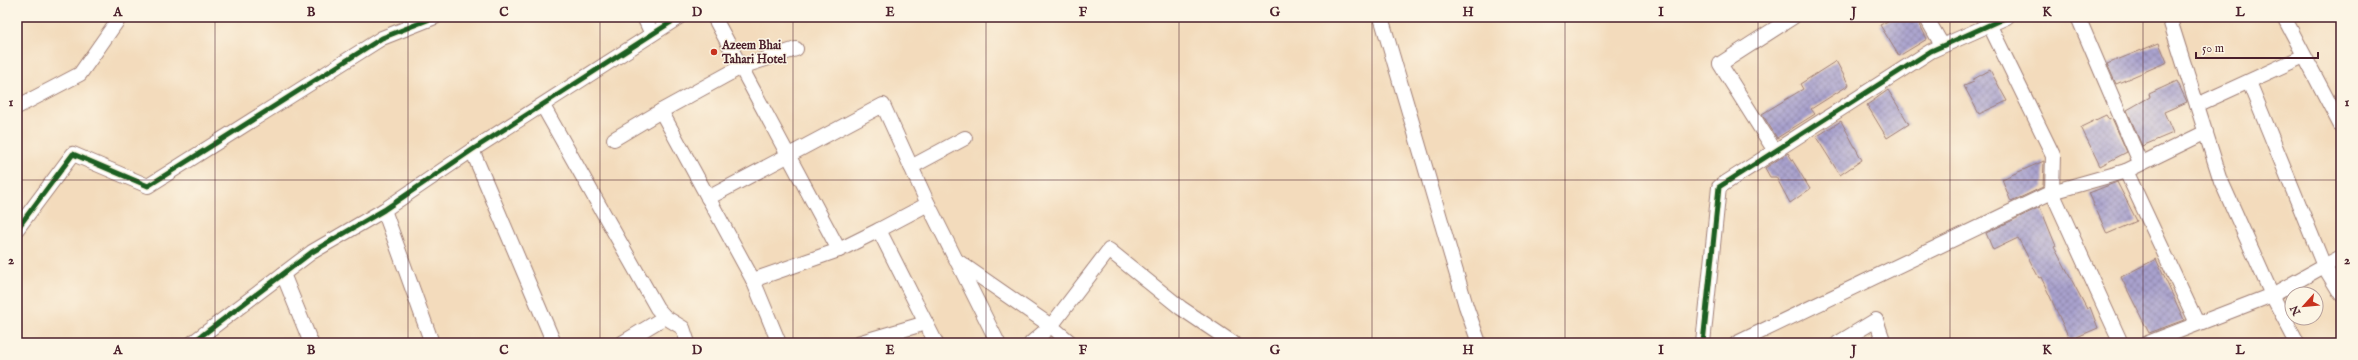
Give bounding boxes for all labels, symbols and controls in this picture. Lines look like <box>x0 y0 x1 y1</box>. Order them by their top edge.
text: A <box>113 4 124 21</box>
text: B <box>307 4 316 21</box>
text: C <box>499 4 509 21</box>
text: D <box>692 4 703 21</box>
text: E <box>885 4 895 21</box>
text: F <box>1079 4 1088 21</box>
text: G <box>1270 4 1281 21</box>
text: H <box>1462 4 1474 21</box>
text: I <box>1658 4 1664 21</box>
text: J <box>1849 4 1857 21</box>
text: K <box>2042 4 2052 21</box>
text: L <box>2234 4 2245 21</box>
scale bar <box>2196 34 2318 60</box>
place label: Azeem Bhai Tahari Hotel <box>721 38 787 67</box>
text: 50 m <box>2202 41 2224 56</box>
marker: Azeem Bhai Tahari Hotel <box>709 47 719 57</box>
text: 1 <box>9 94 14 111</box>
text: 1 <box>2345 94 2350 111</box>
text: 2 <box>8 252 14 269</box>
text: 2 <box>2344 252 2350 269</box>
north arrow <box>2284 286 2324 326</box>
text: N <box>2287 302 2305 318</box>
text: A <box>113 342 124 359</box>
text: B <box>307 342 316 359</box>
text: C <box>499 342 509 359</box>
text: D <box>692 342 703 359</box>
text: E <box>885 342 895 359</box>
text: F <box>1079 342 1088 359</box>
text: G <box>1270 342 1281 359</box>
text: H <box>1462 342 1474 359</box>
text: I <box>1658 342 1664 359</box>
text: J <box>1849 342 1857 359</box>
text: K <box>2042 342 2052 359</box>
text: L <box>2234 342 2245 359</box>

